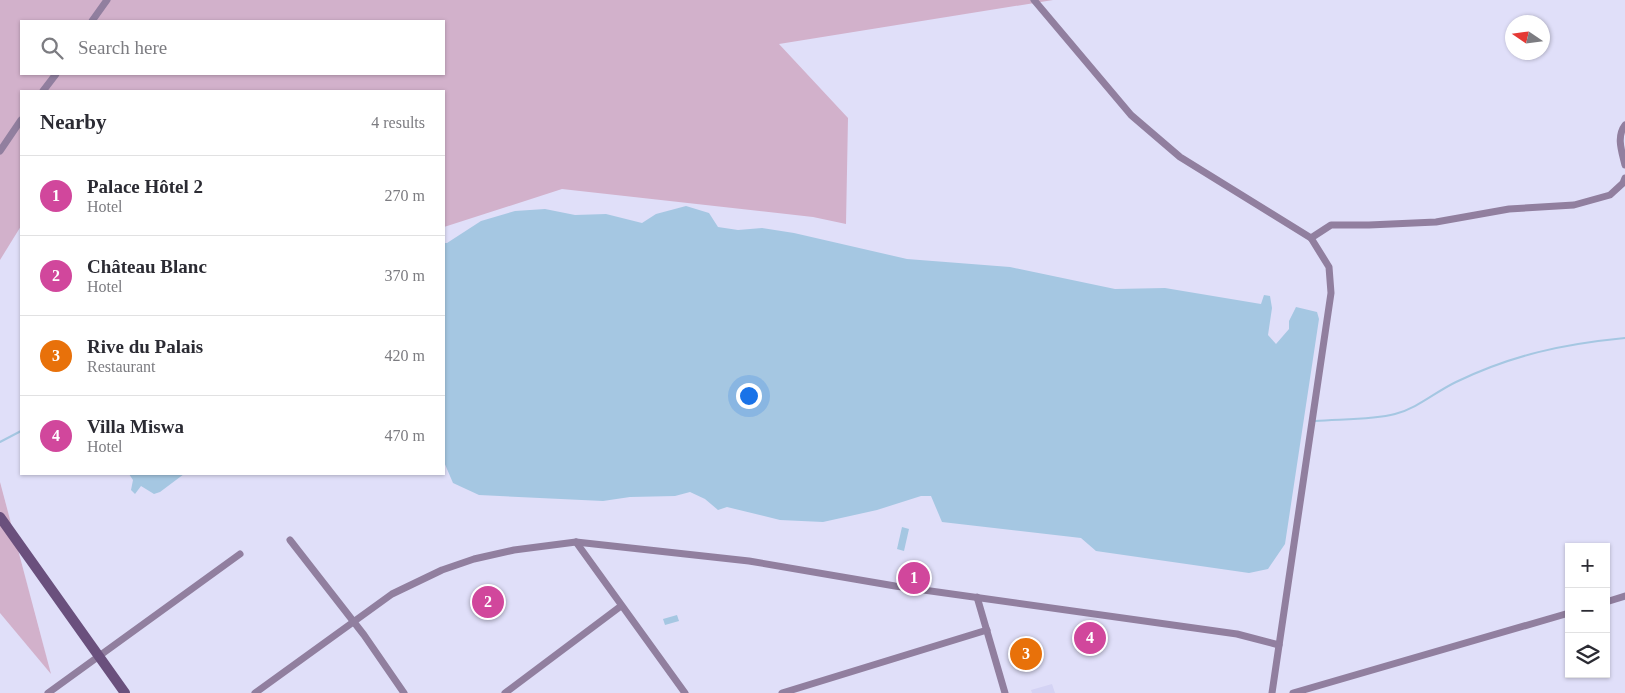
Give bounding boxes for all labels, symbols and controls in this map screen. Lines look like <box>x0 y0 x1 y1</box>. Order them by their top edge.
north arrow <box>1505 15 1550 60</box>
search box <box>20 20 445 75</box>
icon: search <box>38 34 66 62</box>
text: Search here <box>78 37 167 58</box>
text: Nearby <box>40 110 107 134</box>
text: 4 results <box>371 114 425 131</box>
text: Palace Hôtel 2 <box>87 176 203 197</box>
text: 1 <box>52 187 60 204</box>
text: 270 m <box>385 187 425 204</box>
text: Hotel <box>87 198 123 215</box>
text: Château Blanc <box>87 256 207 277</box>
text: 2 <box>52 267 60 284</box>
text: 370 m <box>385 267 425 284</box>
text: Hotel <box>87 278 123 295</box>
text: Rive du Palais <box>87 336 203 357</box>
text: 3 <box>52 347 60 364</box>
text: 420 m <box>385 347 425 364</box>
text: Restaurant <box>87 358 155 375</box>
your location <box>736 383 762 409</box>
text: Villa Miswa <box>87 416 184 437</box>
text: 4 <box>52 427 60 444</box>
text: 470 m <box>385 427 425 444</box>
text: Hotel <box>87 438 123 455</box>
map controls <box>1565 543 1610 678</box>
button: + <box>1565 543 1610 588</box>
pin: 1 <box>898 559 930 597</box>
pin: 2 <box>472 583 504 621</box>
button: − <box>1565 588 1610 633</box>
pin: 4 <box>1074 619 1106 657</box>
button: layers <box>1565 633 1610 678</box>
pin: 3 <box>1010 635 1042 673</box>

